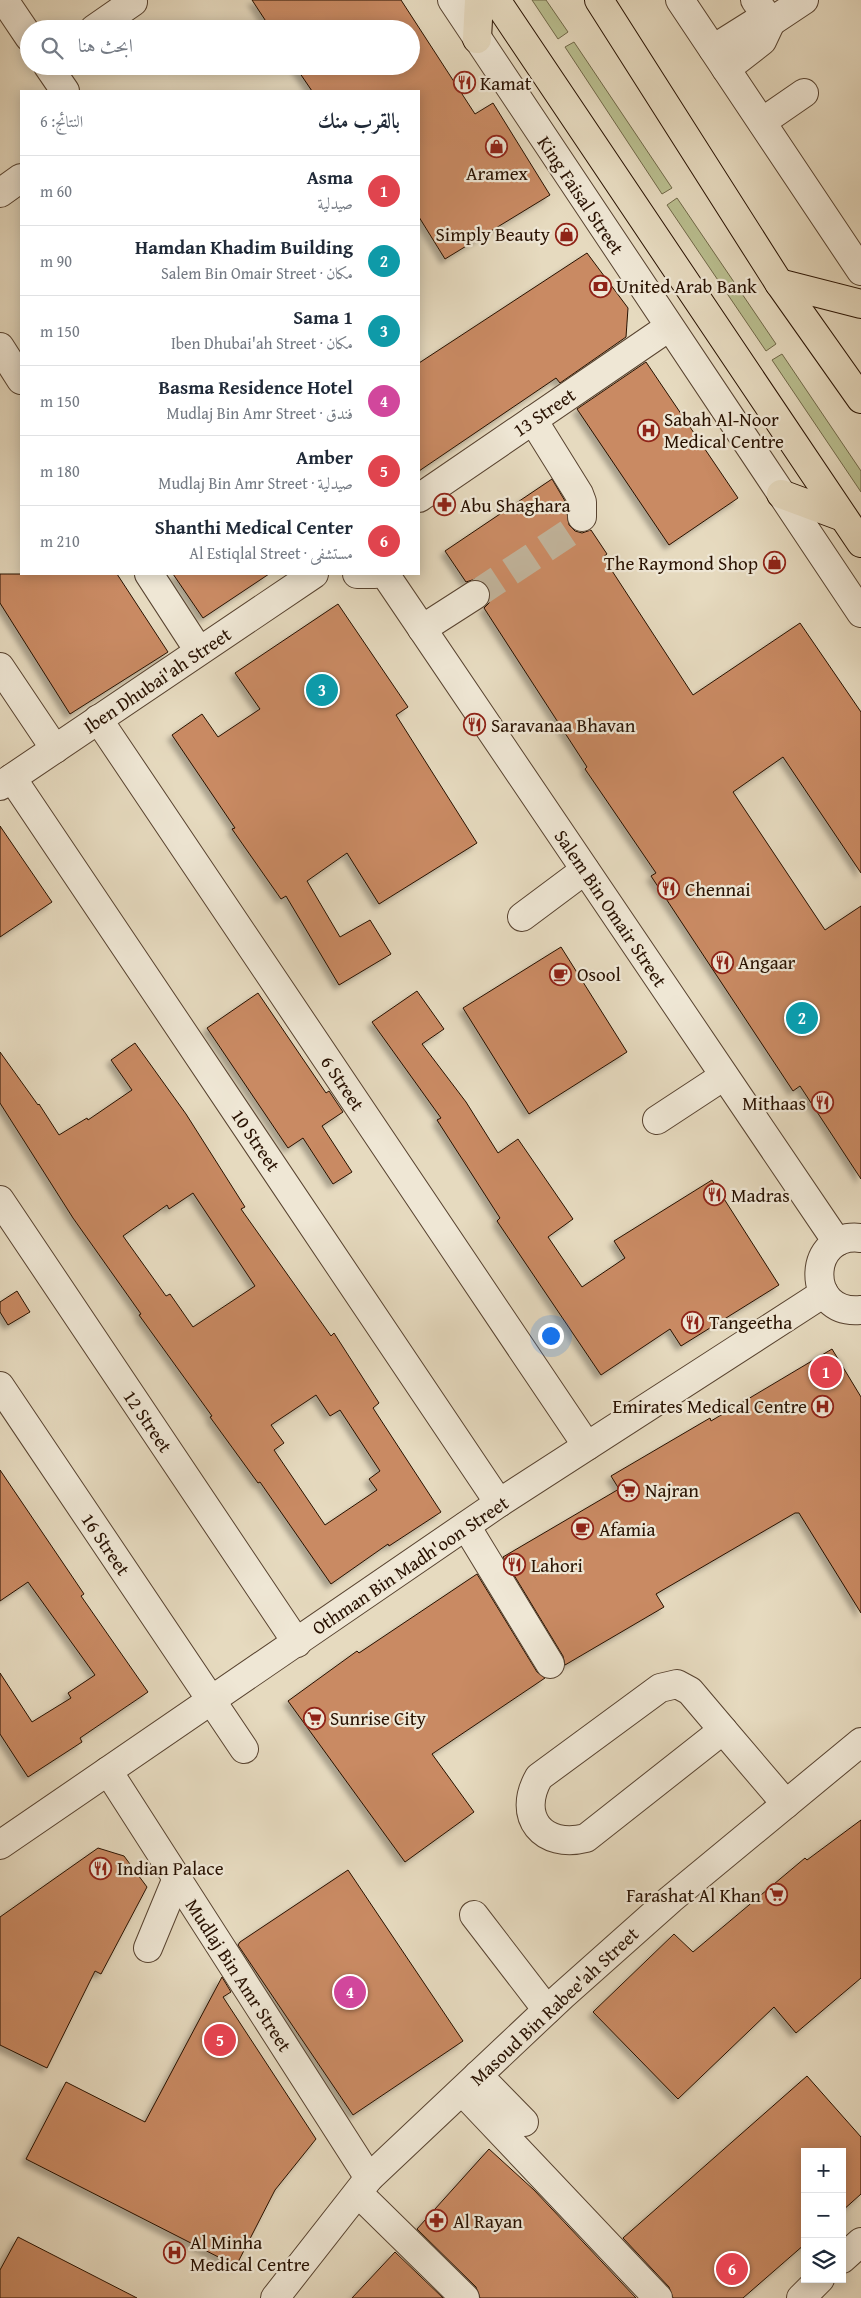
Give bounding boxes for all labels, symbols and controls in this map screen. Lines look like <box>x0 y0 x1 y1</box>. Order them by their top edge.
search box <box>20 20 420 75</box>
text: ابحث هنا <box>78 31 133 59</box>
icon: search <box>38 34 66 62</box>
place label: Kamat <box>480 69 532 97</box>
restaurant icon: Kamat <box>452 71 476 95</box>
text: بالقرب منك <box>318 105 400 136</box>
text: النتائج: 6 <box>40 109 83 133</box>
street label: King Faisal Street <box>531 130 631 260</box>
shop icon: Aramex <box>485 135 509 159</box>
place label: Aramex <box>466 159 528 187</box>
text: Asma <box>307 163 353 191</box>
text: 60 m <box>40 179 72 203</box>
text: 1 <box>380 179 388 203</box>
text: صيدلية <box>318 191 353 215</box>
place label: Simply Beauty <box>436 220 551 248</box>
shop icon: Simply Beauty <box>554 222 578 246</box>
text: Hamdan Khadim Building <box>135 233 353 261</box>
text: 90 m <box>40 249 72 273</box>
text: 2 <box>380 249 388 273</box>
text: مكان · Salem Bin Omair Street <box>161 261 353 285</box>
place label: United Arab Bank <box>616 272 757 300</box>
bank icon: United Arab Bank <box>588 274 612 298</box>
text: Sama 1 <box>293 303 353 331</box>
text: 150 m <box>40 319 80 343</box>
text: 3 <box>380 319 388 343</box>
text: مكان · Iben Dhubai'ah Street <box>171 331 353 355</box>
text: Basma Residence Hotel <box>159 373 353 401</box>
street label: 13 Street <box>507 381 581 443</box>
text: 150 m <box>40 389 80 413</box>
text: 4 <box>380 389 388 413</box>
text: فندق · Mudlaj Bin Amr Street <box>167 401 353 425</box>
place label: Sabah Al-Noor Medical Centre <box>664 405 784 455</box>
hospital icon: Sabah Al-Noor Medical Centre <box>636 418 660 442</box>
text: Amber <box>296 443 353 471</box>
text: 180 m <box>40 459 80 483</box>
text: 5 <box>380 459 388 483</box>
text: صيدلية · Mudlaj Bin Amr Street <box>158 471 353 495</box>
place label: Abu Shaghara <box>460 491 570 519</box>
pharmacy icon: Abu Shaghara <box>432 493 456 517</box>
text: Shanthi Medical Center <box>155 513 353 541</box>
text: 210 m <box>40 529 80 553</box>
text: 6 <box>380 529 388 553</box>
text: مستشفى · Al Estiqlal Street <box>189 541 353 565</box>
place label: The Raymond Shop <box>604 549 758 577</box>
shop icon: The Raymond Shop <box>762 551 786 575</box>
street label: Iben Dhubai'ah Street <box>78 620 237 740</box>
pin: 3 <box>306 671 338 709</box>
place label: Saravanaa Bhavan <box>491 711 636 739</box>
restaurant icon: Saravanaa Bhavan <box>463 713 487 737</box>
street label: Salem Bin Omair Street <box>548 824 674 993</box>
place label: Chennai <box>685 875 751 903</box>
restaurant icon: Chennai <box>657 877 681 901</box>
place label: Angaar <box>738 948 796 976</box>
restaurant icon: Angaar <box>710 950 734 974</box>
place label: Osool <box>577 960 621 988</box>
cafe icon: Osool <box>549 962 573 986</box>
pin: 2 <box>786 999 818 1037</box>
street label: 6 Street <box>314 1050 372 1117</box>
place label: Mithaas <box>742 1089 806 1117</box>
restaurant icon: Mithaas <box>810 1091 834 1115</box>
street label: 10 Street <box>225 1103 287 1177</box>
place label: Madras <box>731 1181 790 1209</box>
restaurant icon: Madras <box>703 1183 727 1207</box>
place label: Tangeetha <box>709 1308 792 1336</box>
restaurant icon: Tangeetha <box>681 1310 705 1334</box>
your location <box>538 1323 564 1349</box>
pin: 1 <box>810 1353 842 1391</box>
street label: 12 Street <box>117 1384 179 1458</box>
place label: Emirates Medical Centre <box>613 1392 807 1420</box>
hospital icon: Emirates Medical Centre <box>811 1394 835 1418</box>
place label: Najran <box>645 1476 699 1504</box>
supermarket icon: Najran <box>617 1478 641 1502</box>
street label: Othman Bin Madh'oon Street <box>306 1488 514 1641</box>
street label: 16 Street <box>75 1507 137 1581</box>
place label: Afamia <box>599 1515 655 1543</box>
cafe icon: Afamia <box>571 1517 595 1541</box>
place label: Lahori <box>531 1551 583 1579</box>
restaurant icon: Lahori <box>503 1553 527 1577</box>
place label: Sunrise City <box>330 1704 426 1732</box>
supermarket icon: Sunrise City <box>302 1706 326 1730</box>
place label: Indian Palace <box>117 1854 224 1882</box>
restaurant icon: Indian Palace <box>89 1856 113 1880</box>
place label: Farashat Al Khan <box>626 1881 761 1909</box>
supermarket icon: Farashat Al Khan <box>765 1883 789 1907</box>
street label: Mudlaj Bin Amr Street <box>179 1893 299 2057</box>
street label: Masoud Bin Rabee'ah Street <box>463 1920 645 2092</box>
pin: 4 <box>334 1973 366 2011</box>
pin: 5 <box>204 2021 236 2059</box>
map controls <box>801 2148 846 2283</box>
button: + <box>801 2148 846 2193</box>
button: − <box>801 2193 846 2238</box>
place label: Al Rayan <box>453 2207 523 2235</box>
pharmacy icon: Al Rayan <box>425 2209 449 2233</box>
place label: Al Minha Medical Centre <box>190 2228 310 2278</box>
button: layers <box>801 2238 846 2283</box>
hospital icon: Al Minha Medical Centre <box>162 2241 186 2265</box>
pin: 6 <box>716 2250 748 2288</box>

